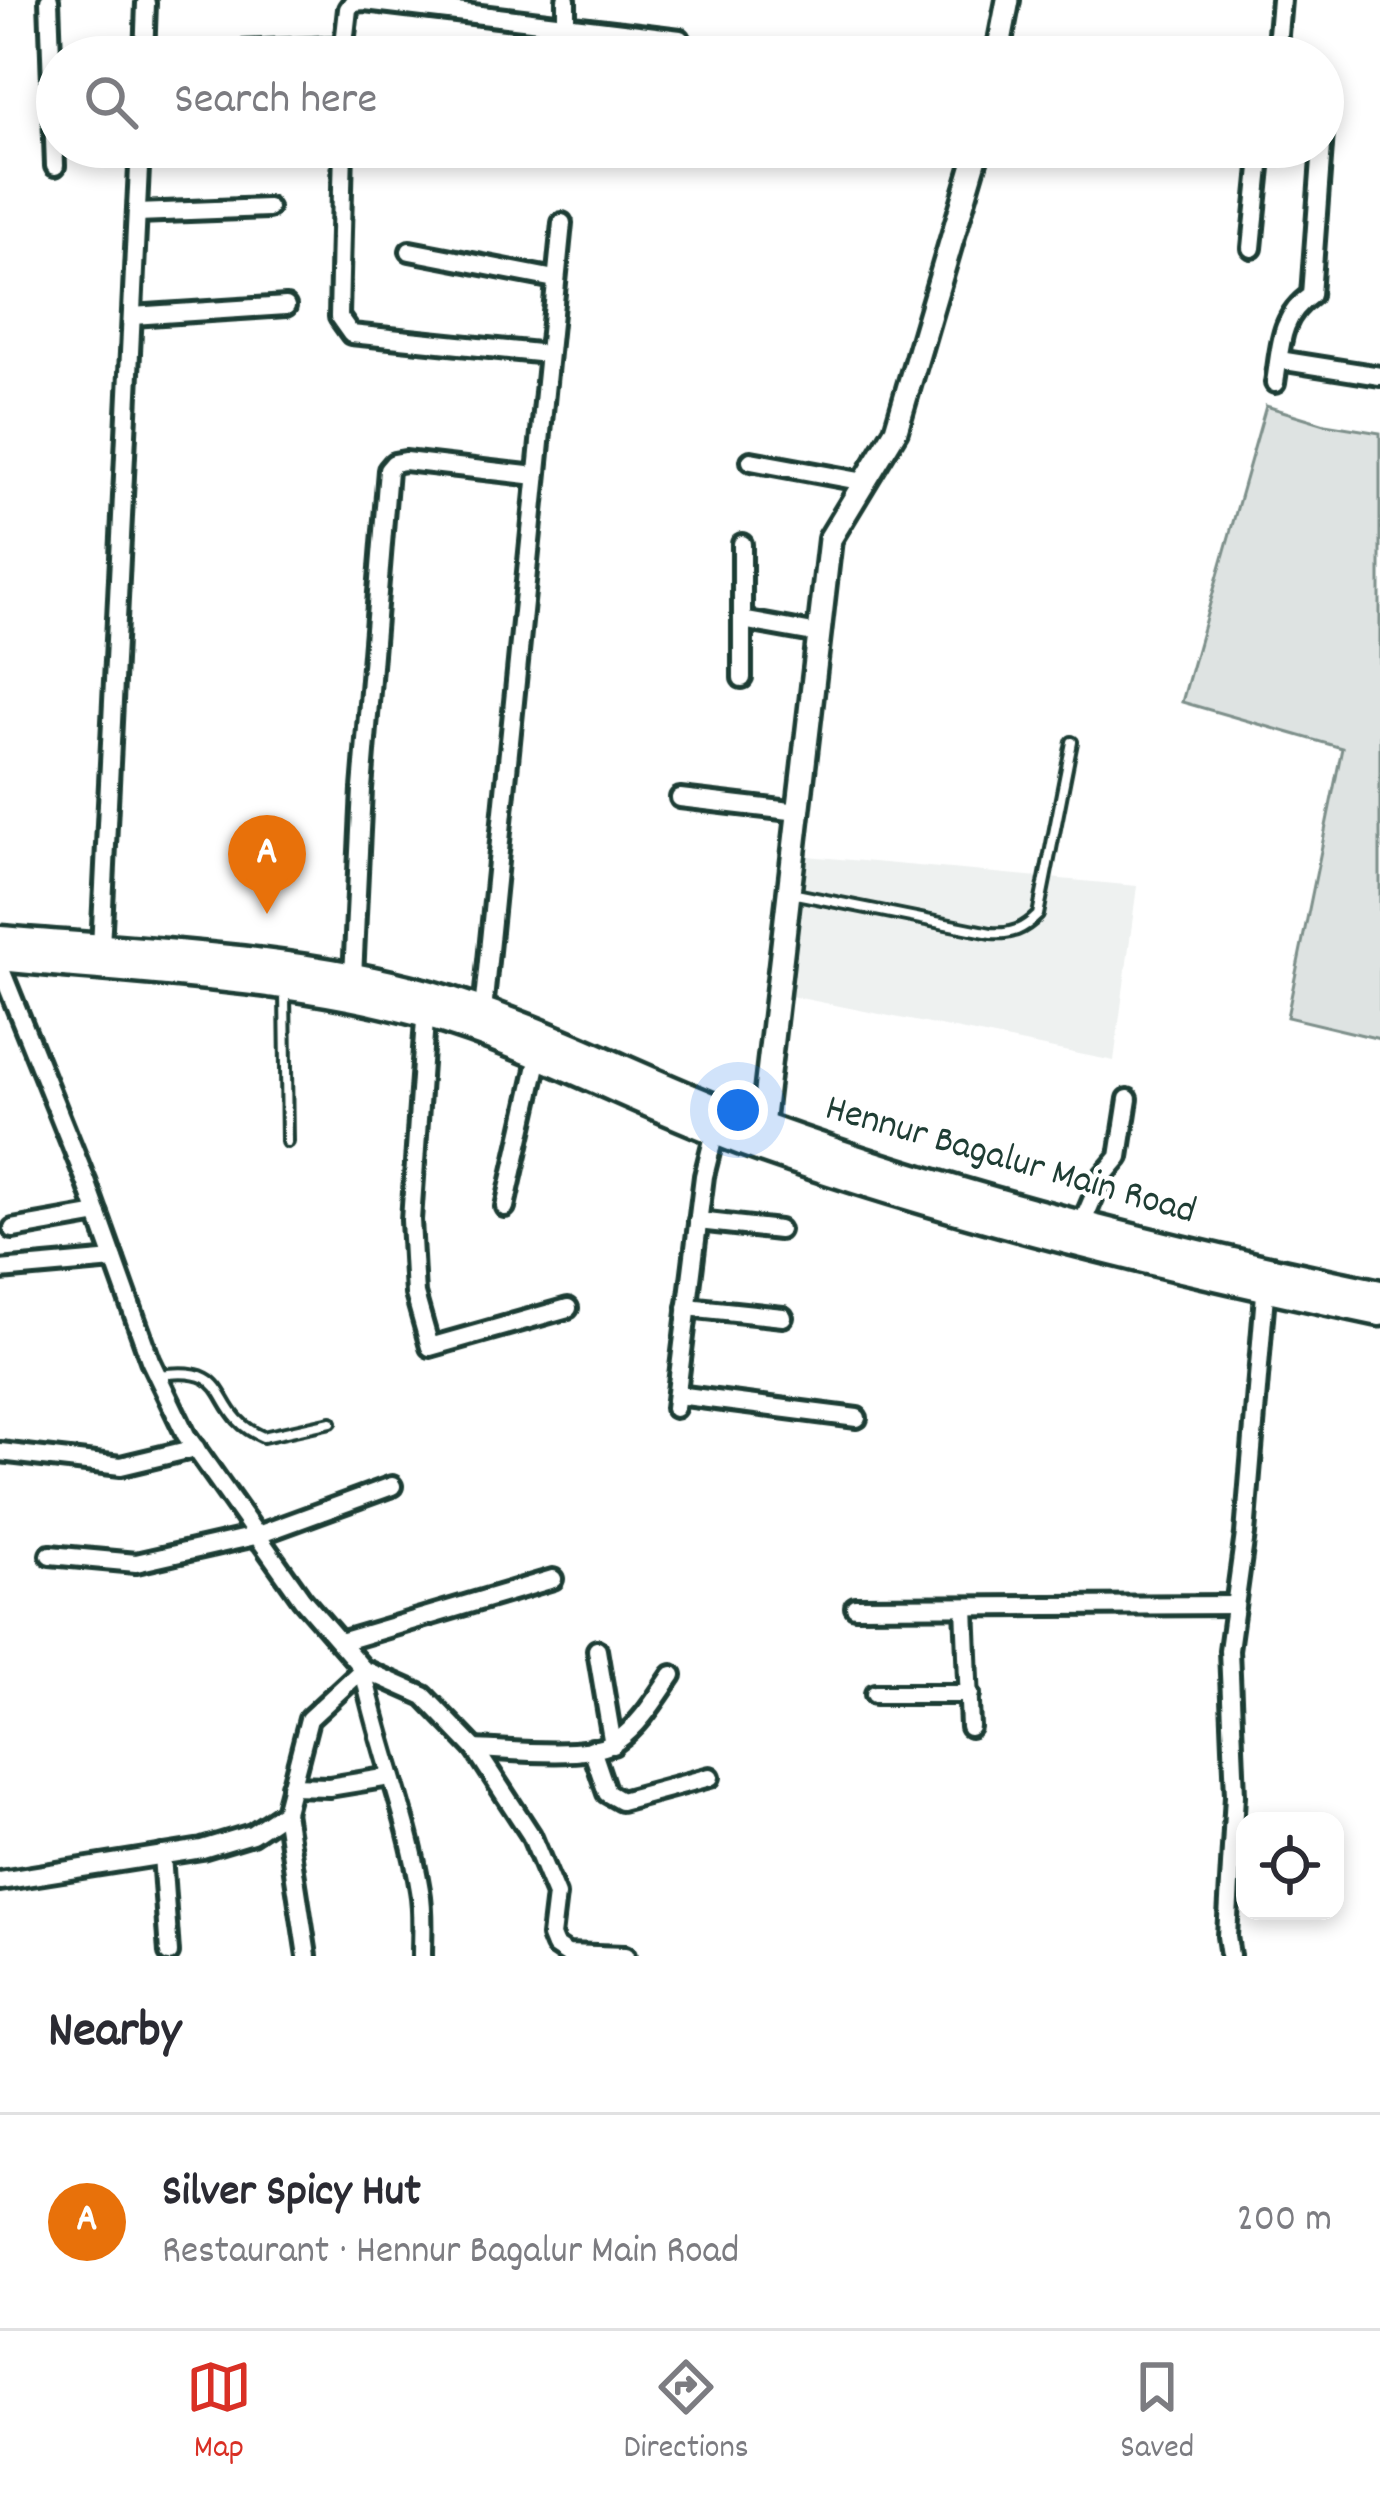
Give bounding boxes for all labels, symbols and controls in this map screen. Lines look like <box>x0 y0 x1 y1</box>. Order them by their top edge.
search box <box>36 36 1344 168</box>
icon: search <box>78 69 144 135</box>
text: Search here <box>174 70 377 134</box>
pin: A <box>228 815 306 914</box>
your location <box>708 1080 768 1140</box>
street label: Hennur Bagalur Main Road <box>818 1083 1202 1241</box>
map controls <box>1236 1812 1344 1920</box>
button: locate <box>1236 1812 1344 1920</box>
text: Nearby <box>48 1998 181 2070</box>
text: Silver Spicy Hut <box>162 2162 421 2226</box>
text: A <box>76 2194 98 2249</box>
text: 200 m <box>1237 2194 1332 2249</box>
text: Restaurant · Hennur Bagalur Main Road <box>162 2226 739 2281</box>
tab: Map <box>186 2354 252 2473</box>
tab: Directions <box>624 2354 749 2473</box>
tab: Saved <box>1120 2354 1194 2473</box>

